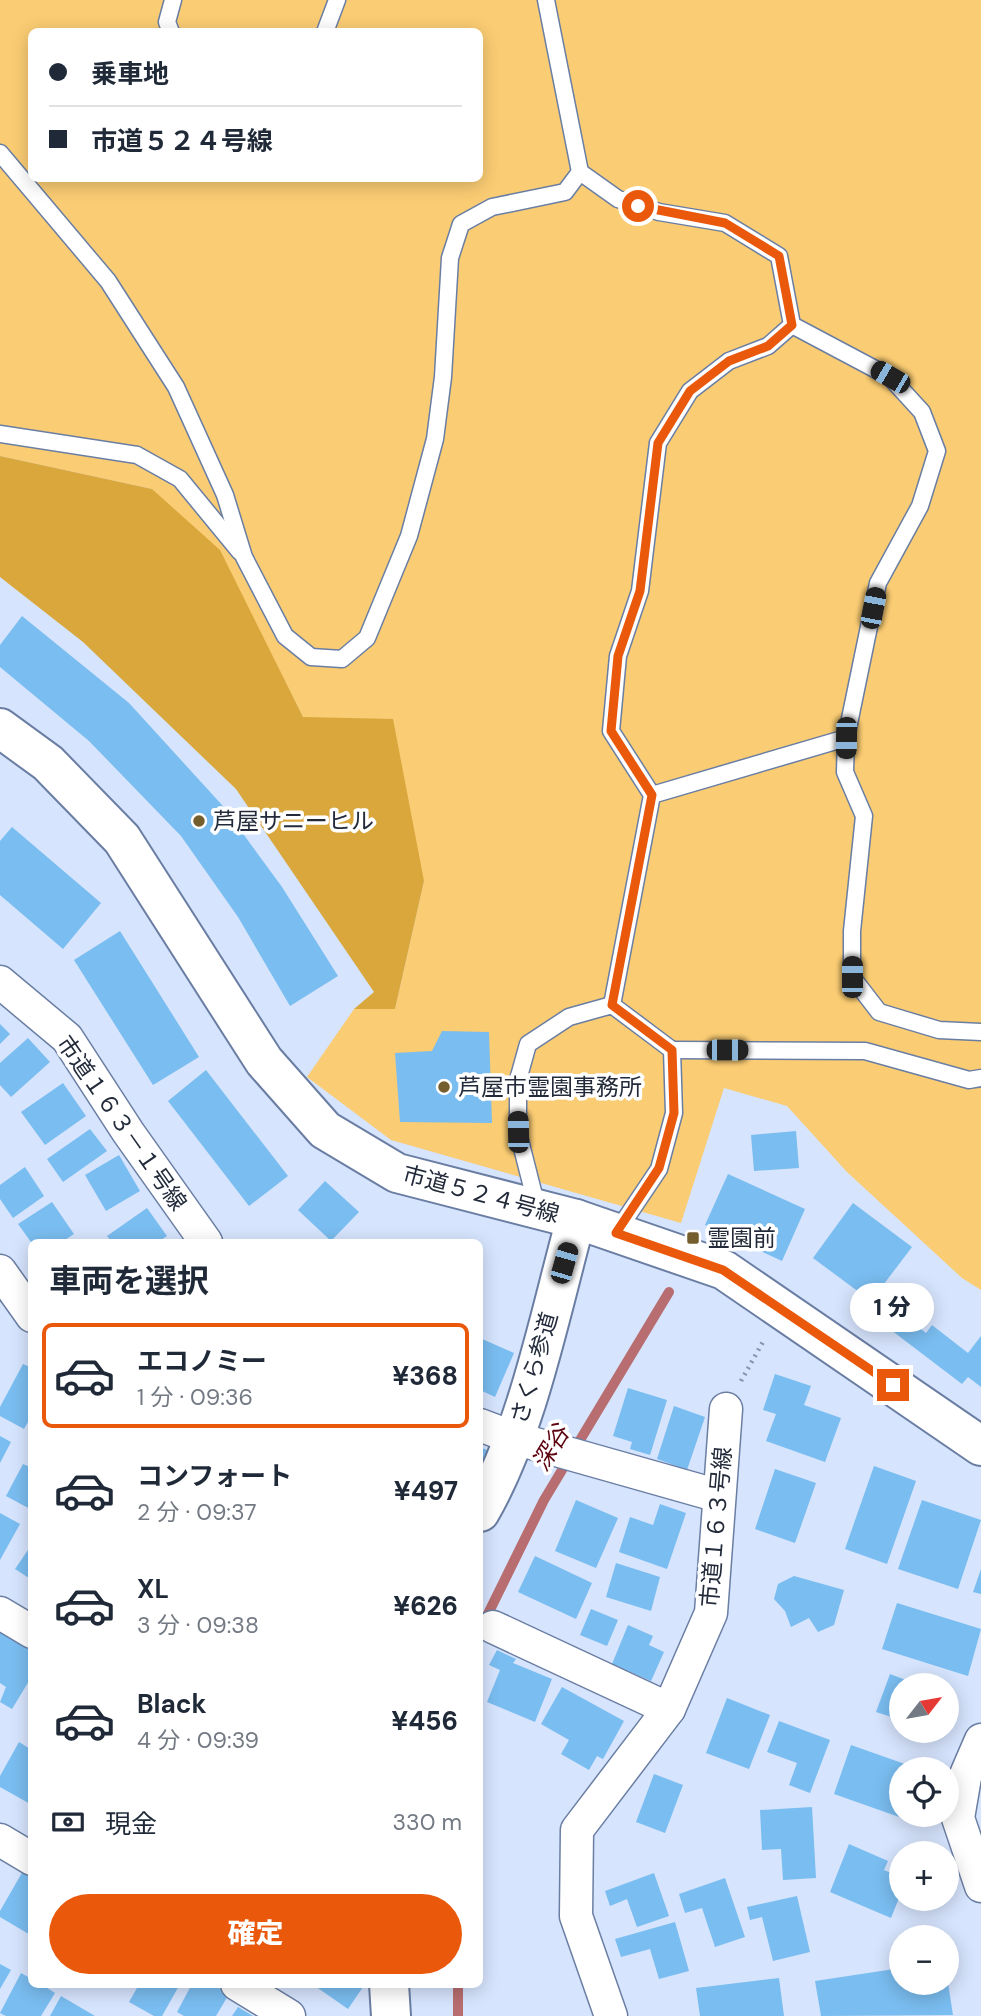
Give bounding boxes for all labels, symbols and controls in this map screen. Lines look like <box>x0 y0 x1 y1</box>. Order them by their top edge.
text: 乗車地 <box>91 57 169 91</box>
text: 市道５２４号線 <box>91 124 273 158</box>
route start <box>622 190 654 222</box>
car <box>867 357 914 397</box>
car <box>859 585 888 631</box>
car <box>836 717 857 759</box>
place label: 芦屋サニーヒル <box>213 806 374 836</box>
marker: 芦屋サニーヒル <box>191 813 207 829</box>
car <box>842 956 863 998</box>
street label: 市道１６３－１号線 <box>50 1030 194 1216</box>
car <box>707 1040 749 1061</box>
place label: 芦屋市霊園事務所 <box>458 1072 642 1102</box>
marker: 芦屋市霊園事務所 <box>436 1079 452 1095</box>
car <box>508 1111 529 1153</box>
street label: 市道５２４号線 <box>399 1159 563 1229</box>
place label: 霊園前 <box>707 1223 776 1253</box>
marker: 霊園前 <box>685 1230 701 1246</box>
car <box>549 1240 580 1286</box>
text: 車両を選択 <box>49 1260 209 1302</box>
callout: 1 分 <box>851 1284 935 1332</box>
text: 1 分 <box>874 1292 910 1322</box>
street label: さくら参道 <box>504 1309 564 1427</box>
icon: car <box>53 1344 116 1407</box>
text: エコノミー <box>137 1344 267 1378</box>
text: ¥368 <box>392 1359 458 1393</box>
route end <box>877 1369 909 1401</box>
text: 1 分 · 09:36 <box>137 1382 253 1412</box>
water label: 深谷 <box>525 1417 577 1476</box>
street label: 市道１６３号線 <box>694 1445 738 1609</box>
icon: car <box>53 1459 116 1522</box>
text: コンフォート <box>137 1459 292 1493</box>
text: ¥497 <box>394 1474 458 1508</box>
text: 2 分 · 09:37 <box>137 1497 256 1527</box>
text: XL <box>137 1572 169 1606</box>
icon: car <box>53 1574 116 1637</box>
text: ¥626 <box>393 1589 458 1623</box>
text: 3 分 · 09:38 <box>137 1610 259 1640</box>
north arrow <box>889 1673 959 1743</box>
map controls <box>889 1673 959 1995</box>
text: Black <box>137 1687 207 1721</box>
icon: car <box>53 1689 116 1752</box>
text: ¥456 <box>391 1704 458 1738</box>
text: 4 分 · 09:39 <box>137 1725 259 1755</box>
button: locate <box>889 1757 959 1827</box>
icon: cash <box>49 1803 87 1841</box>
text: 現金 <box>105 1807 157 1841</box>
text: 330 m <box>392 1807 462 1837</box>
button: + <box>889 1841 959 1911</box>
button: 確定 <box>49 1894 462 1974</box>
button: − <box>889 1925 959 1995</box>

